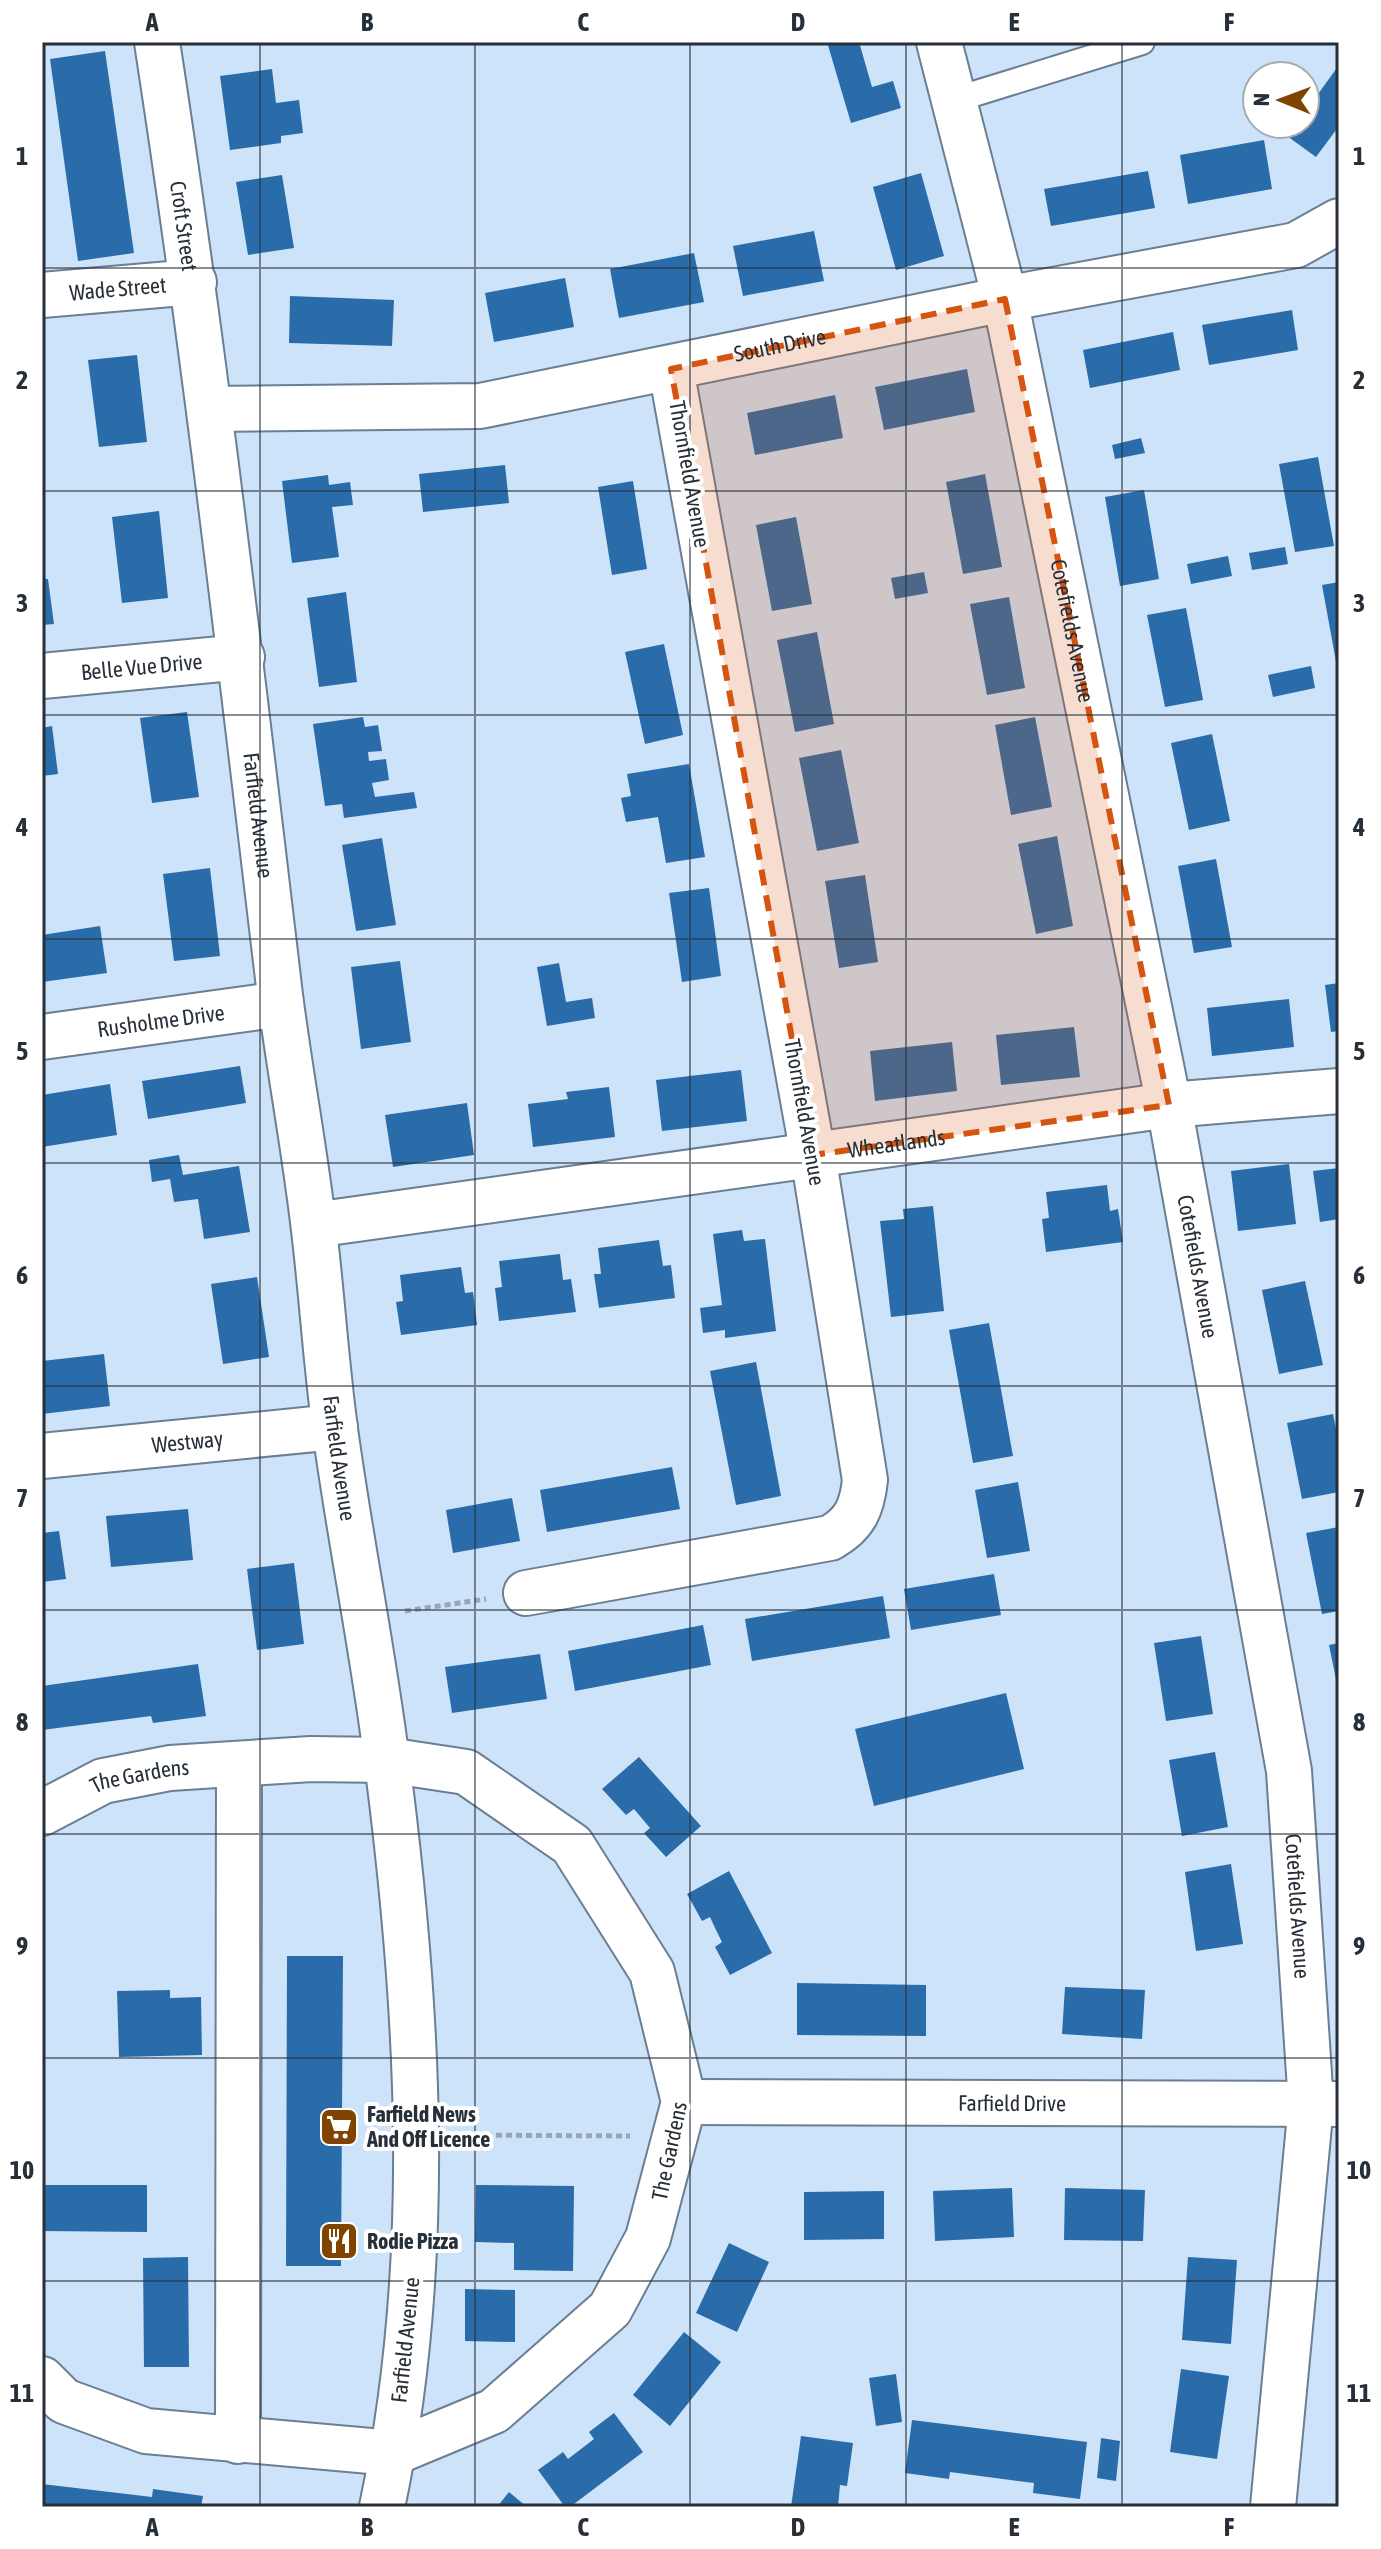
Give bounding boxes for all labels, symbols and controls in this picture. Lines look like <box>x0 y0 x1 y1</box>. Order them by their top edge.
text: A <box>145 7 159 37</box>
text: B <box>361 7 374 37</box>
text: C <box>577 7 589 37</box>
text: D <box>791 7 805 37</box>
text: E <box>1008 7 1020 37</box>
text: F <box>1224 7 1235 37</box>
north arrow <box>1241 60 1321 140</box>
text: N <box>1248 93 1274 106</box>
text: 1 <box>16 141 28 171</box>
text: 1 <box>1353 141 1365 171</box>
street label: Croft Street <box>165 179 203 273</box>
street label: Wade Street <box>68 271 167 306</box>
street label: South Drive <box>732 323 828 367</box>
text: 2 <box>16 365 28 395</box>
text: 2 <box>1353 365 1365 395</box>
street label: Thornfield Avenue <box>664 399 716 549</box>
street label: Cotefields Avenue <box>1045 557 1100 705</box>
text: 3 <box>16 588 28 618</box>
text: 3 <box>1353 588 1365 618</box>
street label: Belle Vue Drive <box>80 648 203 685</box>
street label: Farfield Avenue <box>238 751 279 879</box>
text: 4 <box>15 812 28 842</box>
text: 4 <box>1352 812 1365 842</box>
street label: Rusholme Drive <box>96 999 226 1042</box>
text: 5 <box>16 1036 28 1066</box>
text: 5 <box>1353 1036 1365 1066</box>
street label: Thornfield Avenue <box>779 1037 831 1187</box>
street label: Wheatlands <box>846 1124 947 1163</box>
street label: Cotefields Avenue <box>1172 1193 1224 1340</box>
text: 6 <box>16 1260 28 1290</box>
text: 6 <box>1353 1260 1365 1290</box>
street label: Farfield Avenue <box>318 1394 362 1523</box>
street label: Westway <box>150 1425 224 1458</box>
text: 7 <box>16 1483 28 1513</box>
text: 7 <box>1353 1483 1365 1513</box>
text: 8 <box>16 1707 28 1737</box>
text: 8 <box>1353 1707 1365 1737</box>
street label: The Gardens <box>85 1754 190 1799</box>
street label: Cotefields Avenue <box>1280 1833 1316 1979</box>
text: 9 <box>16 1931 28 1961</box>
text: 9 <box>1353 1931 1365 1961</box>
street label: Farfield Drive <box>958 2090 1066 2116</box>
street label: The Gardens <box>646 2099 692 2203</box>
place label: Farfield News And Off Licence <box>366 2101 490 2152</box>
supermarket icon: Farfield News And Off Licence <box>318 2106 360 2148</box>
text: 10 <box>10 2155 34 2185</box>
text: 10 <box>1347 2155 1371 2185</box>
restaurant icon: Rodie Pizza <box>318 2220 360 2262</box>
place label: Rodie Pizza <box>367 2228 459 2254</box>
street label: Farfield Avenue <box>385 2276 425 2404</box>
text: 11 <box>10 2378 34 2408</box>
text: 11 <box>1347 2378 1371 2408</box>
text: A <box>145 2512 159 2542</box>
text: B <box>361 2512 374 2542</box>
text: C <box>577 2512 589 2542</box>
text: D <box>791 2512 805 2542</box>
text: E <box>1008 2512 1020 2542</box>
text: F <box>1224 2512 1235 2542</box>

